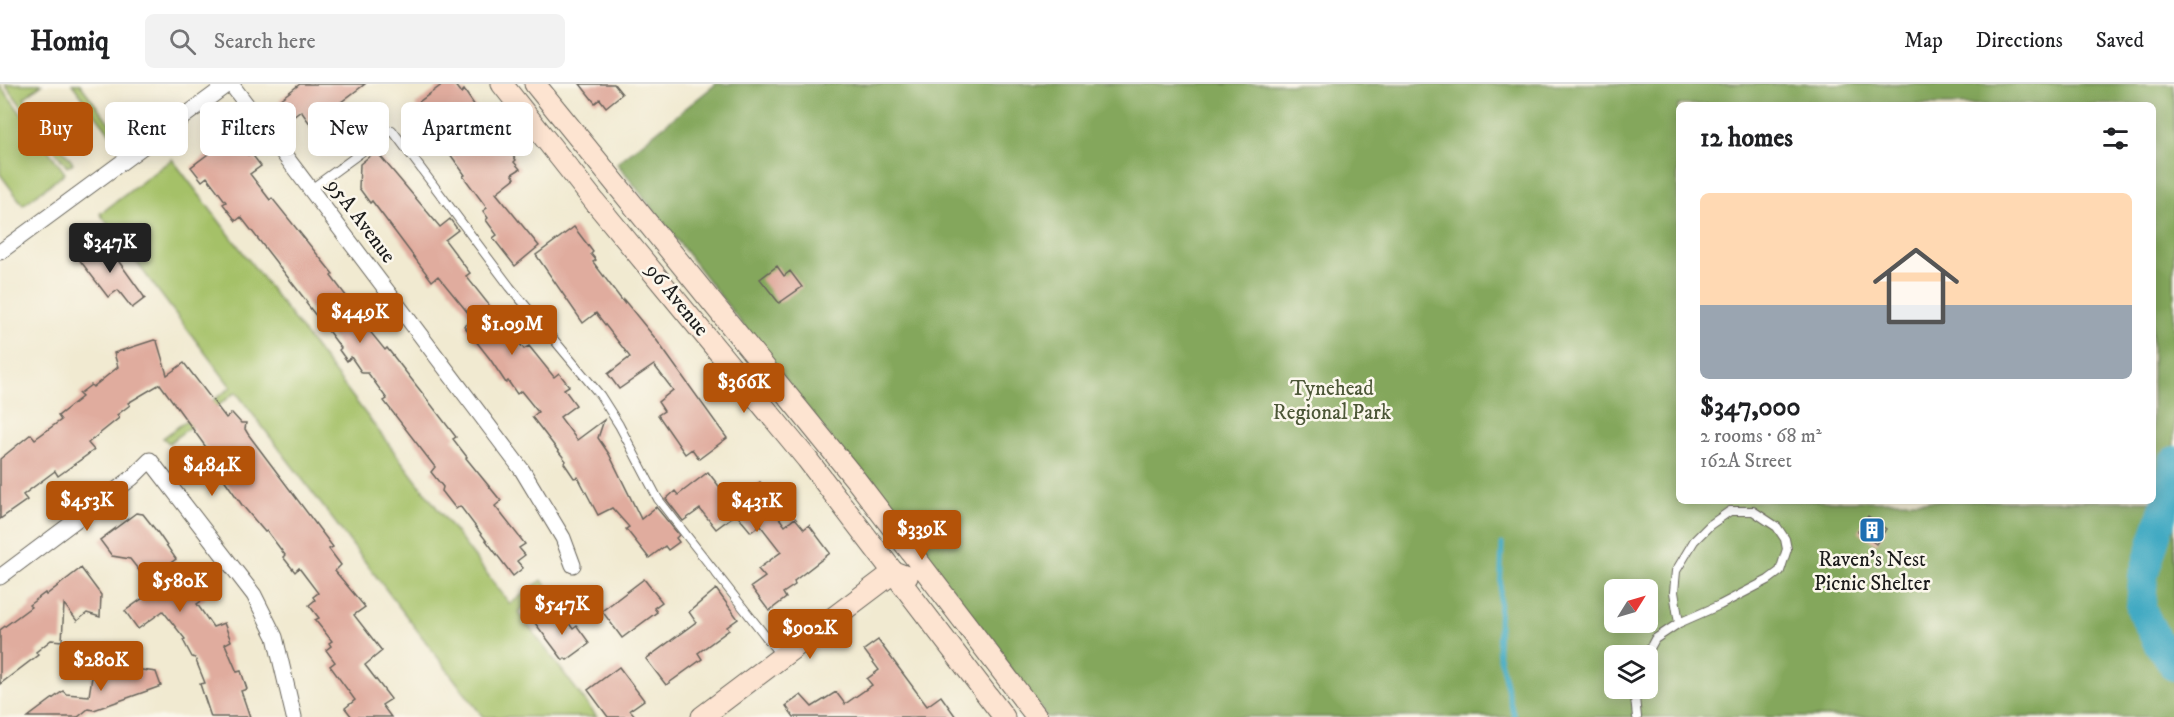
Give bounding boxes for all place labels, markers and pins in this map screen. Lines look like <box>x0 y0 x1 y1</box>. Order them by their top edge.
pin: $347K <box>68 223 152 274</box>
pin: $449K <box>318 293 402 344</box>
pin: $1.09M <box>463 305 561 356</box>
pin: $366K <box>702 363 786 414</box>
pin: $484K <box>170 446 254 497</box>
pin: $453K <box>45 481 129 532</box>
pin: $431K <box>715 482 799 533</box>
pin: $339K <box>880 510 964 561</box>
building icon: Raven's Nest Picnic Shelter <box>1857 515 1887 545</box>
place label: Raven's Nest Picnic Shelter <box>1814 547 1931 597</box>
pin: $580K <box>138 562 222 613</box>
pin: $547K <box>520 585 604 636</box>
pin: $902K <box>768 609 852 660</box>
pin: $280K <box>59 641 143 692</box>

